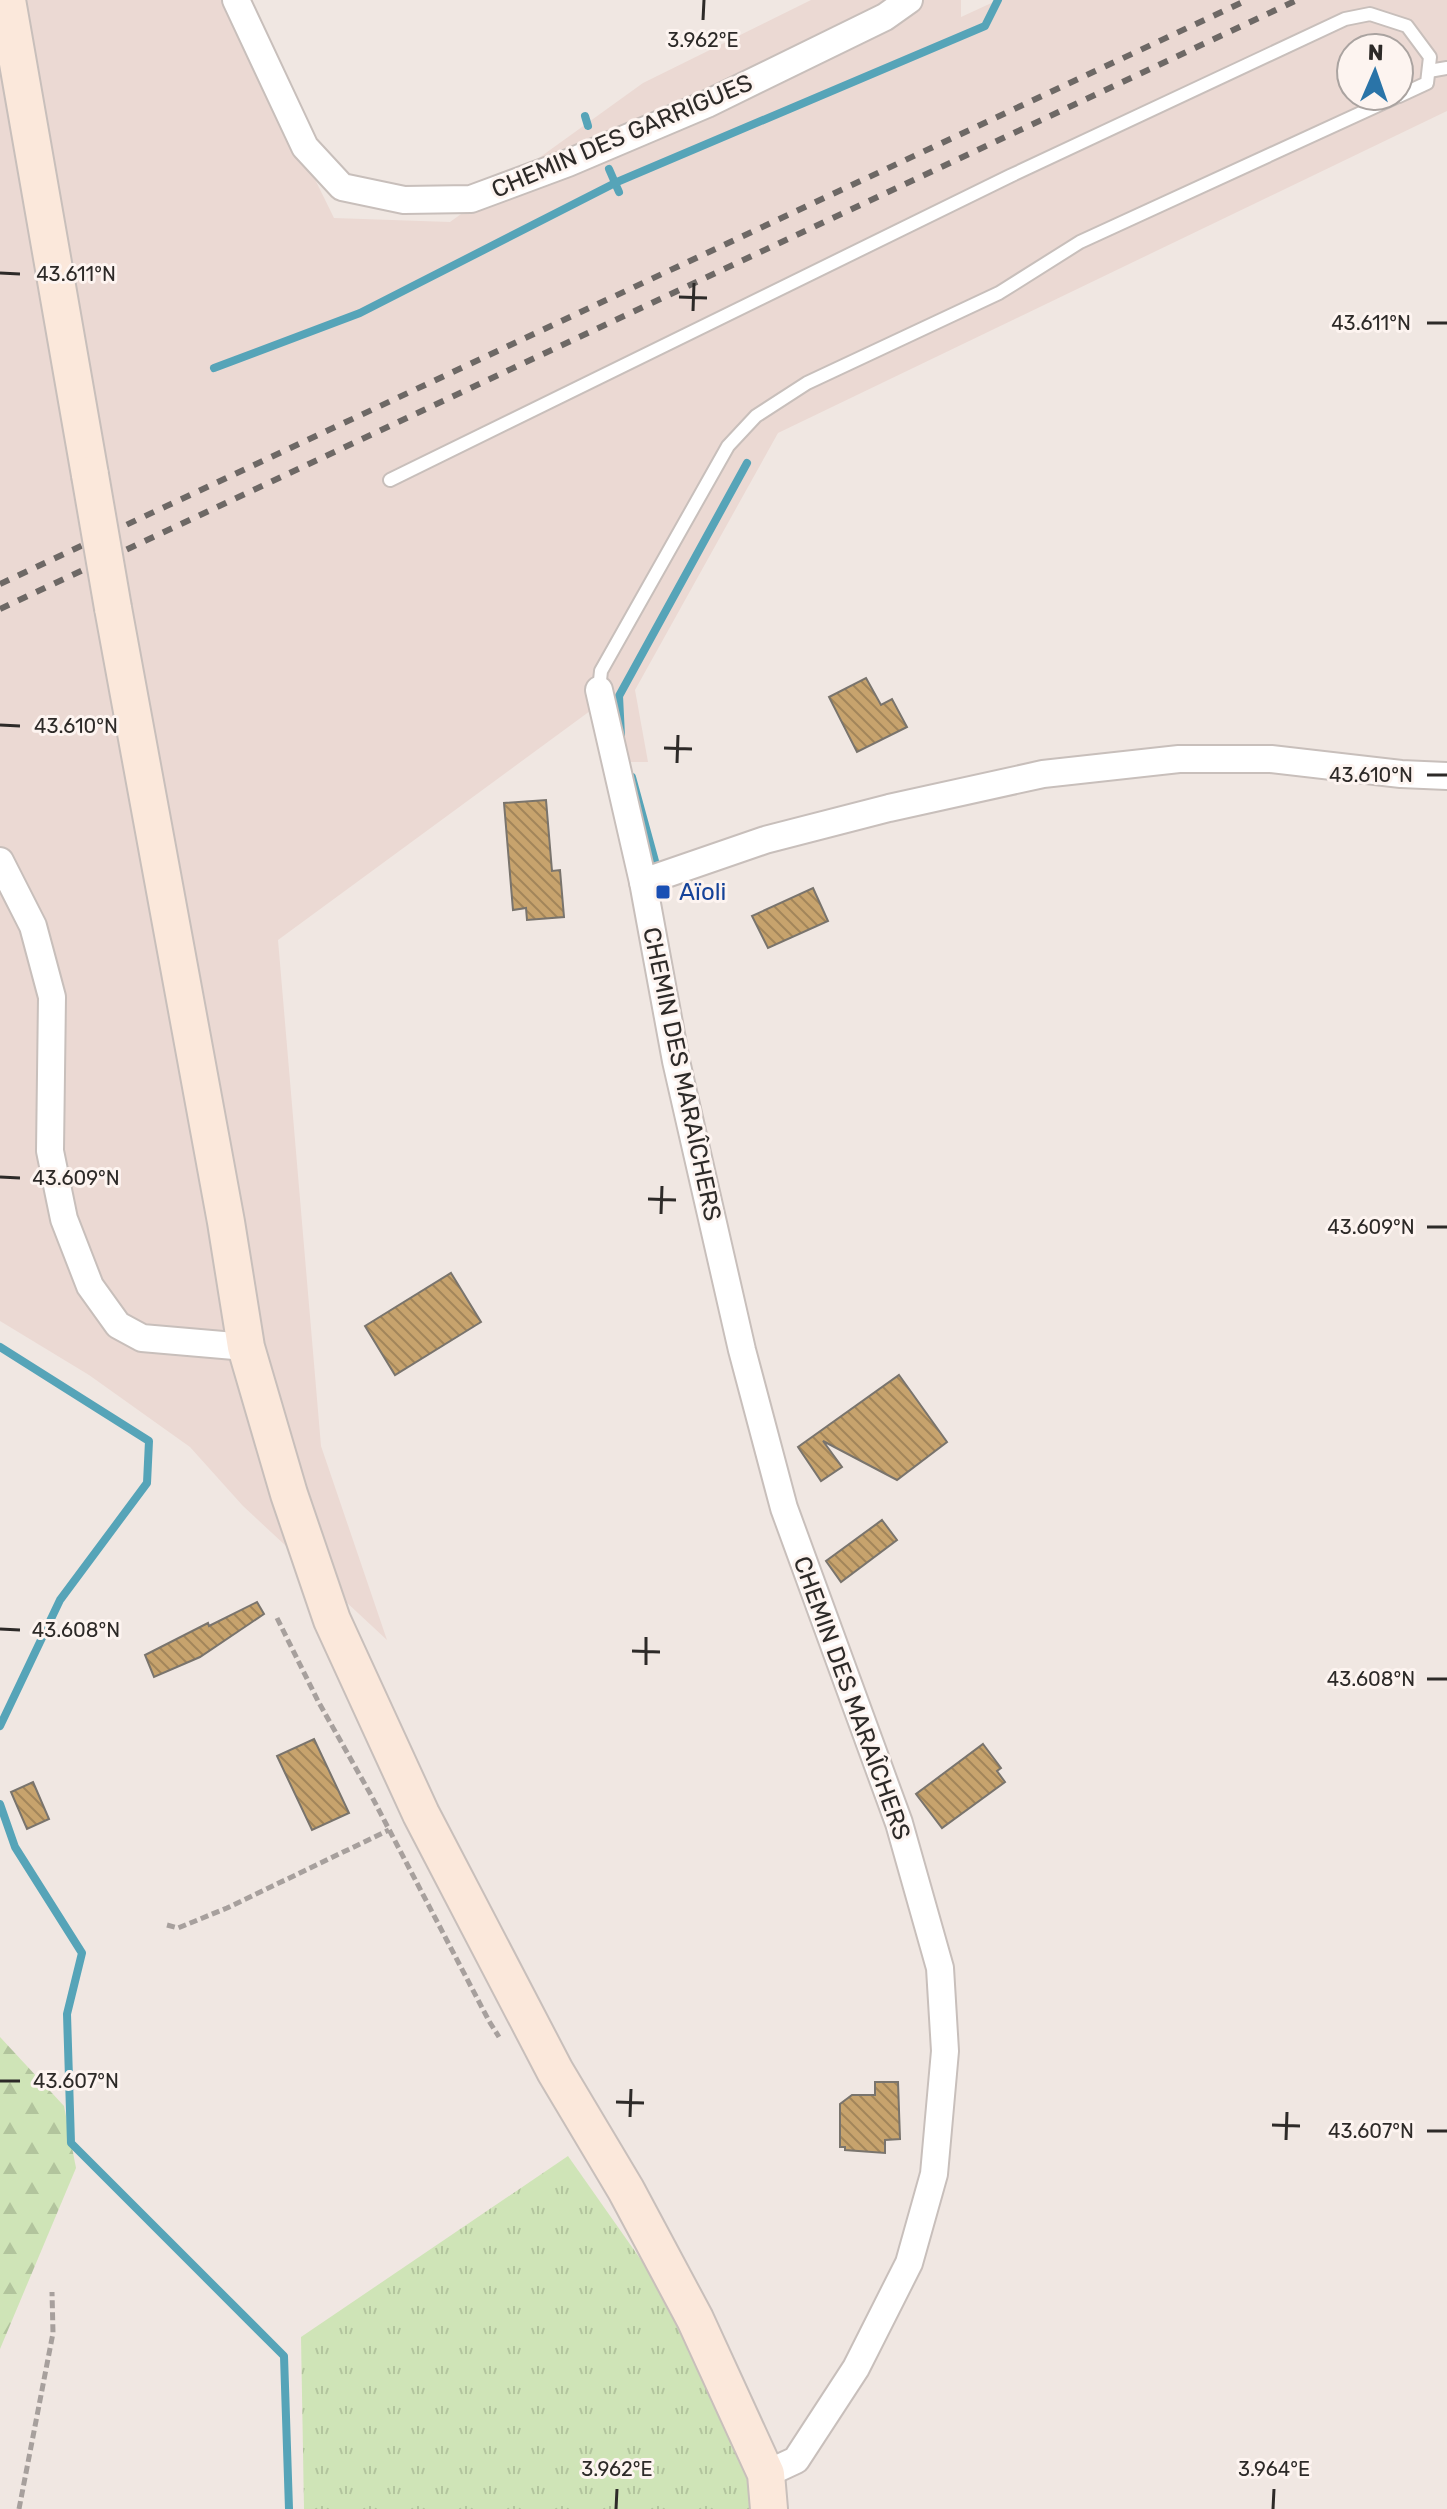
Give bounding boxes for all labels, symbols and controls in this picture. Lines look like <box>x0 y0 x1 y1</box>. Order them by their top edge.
text: 3.962°E <box>667 28 739 52</box>
north arrow <box>1335 32 1415 112</box>
text: N <box>1367 39 1384 66</box>
street label: CHEMIN DES GARRIGUES <box>487 68 757 204</box>
text: 43.611°N <box>36 262 116 286</box>
text: 43.611°N <box>1331 311 1411 335</box>
text: 43.610°N <box>34 714 118 738</box>
text: 43.610°N <box>1329 763 1413 787</box>
place label: Aïoli <box>679 878 726 906</box>
marker: Aïoli <box>654 883 672 901</box>
street label: CHEMIN DES MARAÎCHERS <box>637 925 727 1223</box>
text: 43.609°N <box>32 1166 120 1190</box>
text: 43.609°N <box>1327 1215 1415 1239</box>
street label: CHEMIN DES MARAÎCHERS <box>788 1552 916 1844</box>
text: 43.608°N <box>32 1618 120 1642</box>
text: 43.608°N <box>1327 1667 1415 1691</box>
text: 43.607°N <box>33 2069 119 2093</box>
text: 43.607°N <box>1328 2119 1414 2143</box>
text: 3.962°E <box>581 2457 653 2481</box>
text: 3.964°E <box>1238 2457 1310 2481</box>

